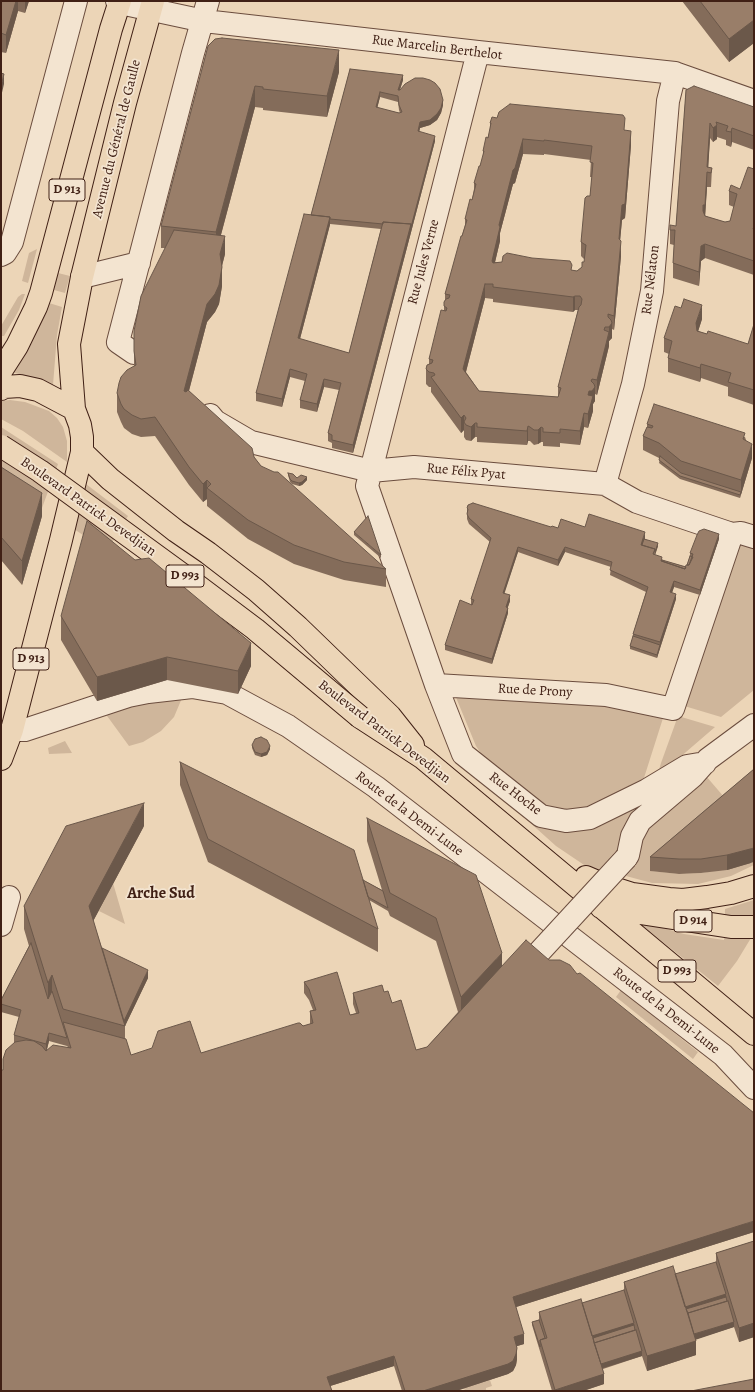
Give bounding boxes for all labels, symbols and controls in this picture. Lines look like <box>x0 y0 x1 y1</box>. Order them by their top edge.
street label: Rue Marcelin Berthelot <box>371 32 503 64</box>
street label: Avenue du Général de Gaulle <box>89 58 145 220</box>
road number: D 913 <box>49 179 85 201</box>
street label: Rue Jules Verne <box>405 217 443 307</box>
street label: Rue Nélaton <box>638 244 664 316</box>
street label: Boulevard Patrick Devedjian <box>17 454 159 560</box>
street label: Rue Félix Pyat <box>426 460 506 484</box>
road number: D 993 <box>166 565 204 587</box>
road number: D 913 <box>13 648 49 670</box>
street label: Boulevard Patrick Devedjian <box>314 677 454 787</box>
street label: Rue de Prony <box>497 681 573 701</box>
street label: Route de la Demi-Lune <box>352 768 466 860</box>
street label: Rue Hoche <box>485 769 545 819</box>
district label: Arche Sud <box>127 884 195 904</box>
road number: D 914 <box>674 910 712 932</box>
road number: D 993 <box>658 960 696 982</box>
street label: Route de la Demi-Lune <box>609 964 723 1058</box>

